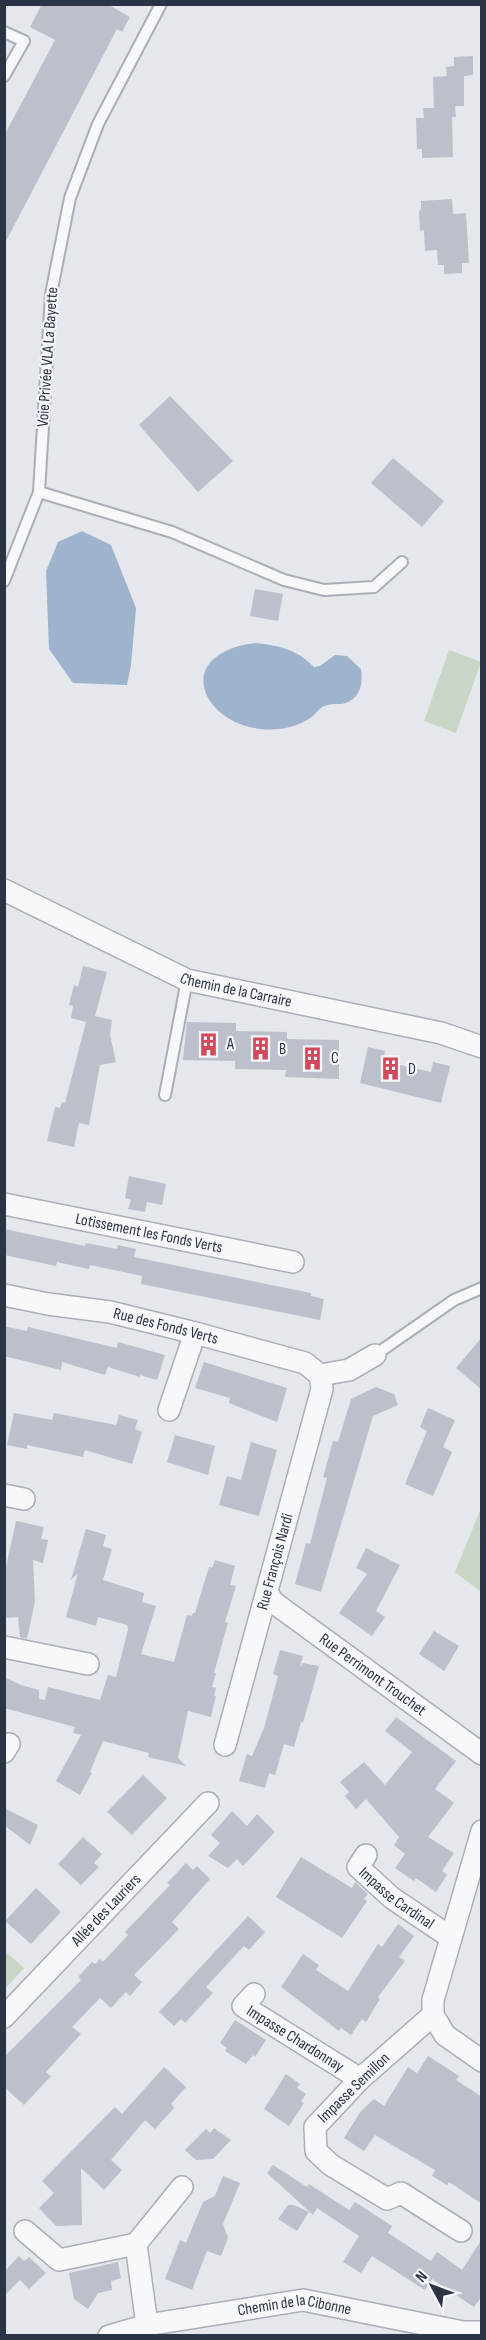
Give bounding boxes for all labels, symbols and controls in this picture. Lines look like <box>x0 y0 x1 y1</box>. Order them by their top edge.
street label: Voie Privée VLA La Bayette <box>34 286 62 428</box>
street label: Chemin de la Carraire <box>177 968 294 1011</box>
building icon: A <box>196 1031 222 1057</box>
place label: A <box>226 1035 234 1054</box>
building icon: B <box>248 1036 274 1062</box>
place label: B <box>279 1040 286 1059</box>
building icon: C <box>300 1045 326 1071</box>
place label: C <box>331 1049 339 1068</box>
building icon: D <box>377 1056 403 1082</box>
place label: D <box>408 1060 416 1079</box>
street label: Lotissement les Fonds Verts <box>74 1209 225 1257</box>
street label: Rue des Fonds Verts <box>112 1304 221 1348</box>
street label: Rue François Nardi <box>253 1511 297 1612</box>
street label: Rue Perrimont Trouchet <box>316 1629 430 1720</box>
street label: Impasse Cardinal <box>355 1863 438 1933</box>
street label: Allée des Lauriers <box>67 1870 145 1951</box>
street label: Impasse Chardonnay <box>243 2001 347 2076</box>
street label: Impasse Semillon <box>314 2049 394 2127</box>
north arrow <box>402 2256 462 2316</box>
text: N <box>412 2268 432 2287</box>
street label: Chemin de la Cibonne <box>236 2290 353 2320</box>

